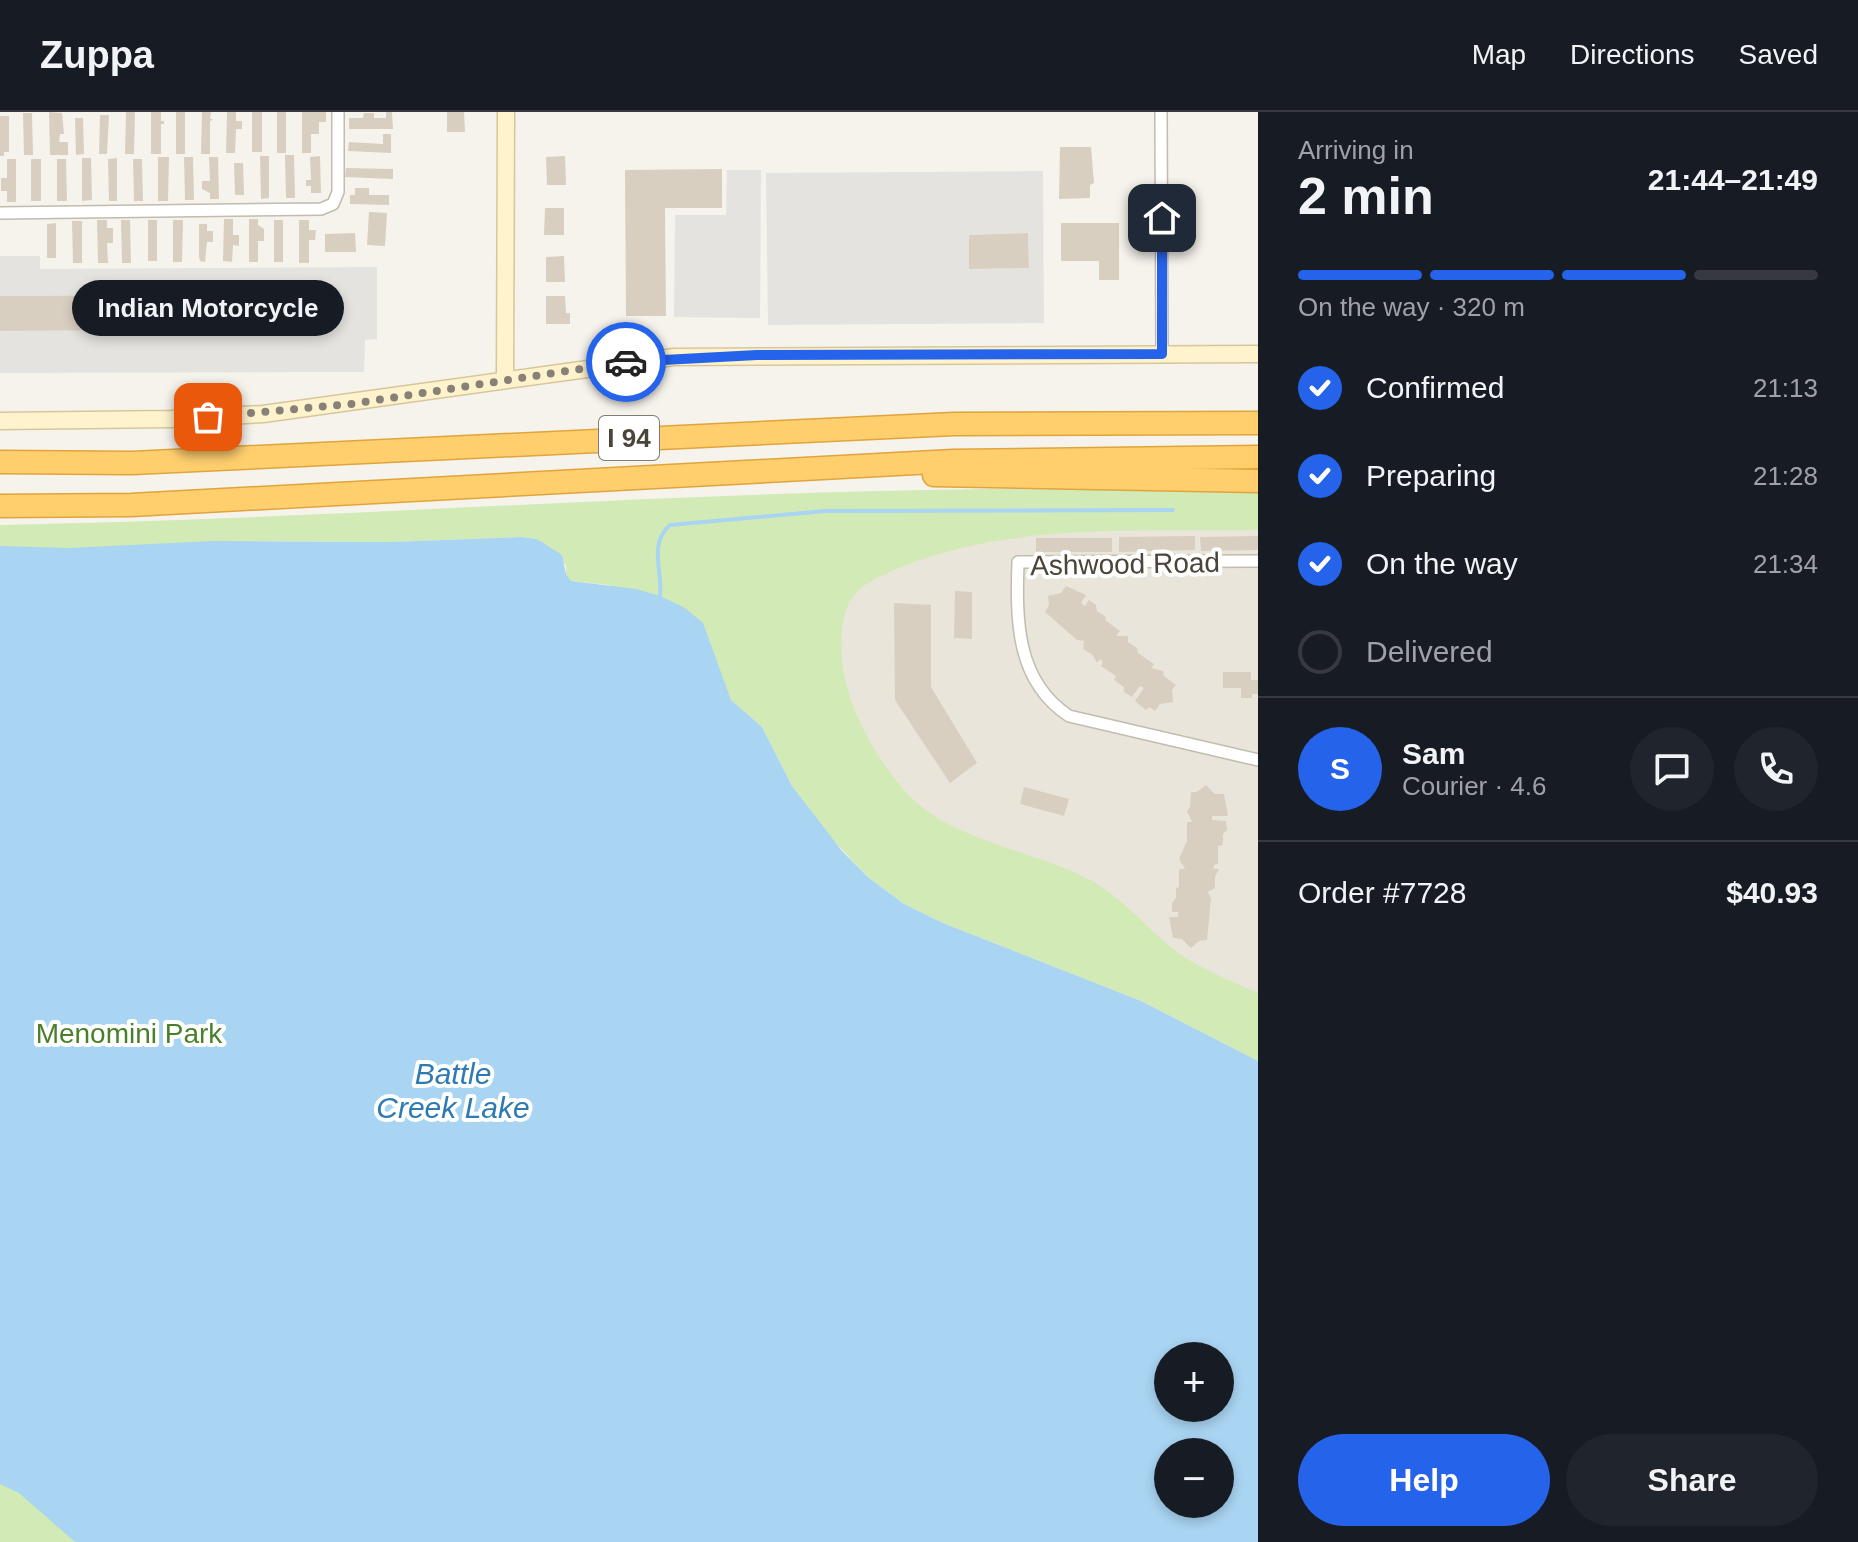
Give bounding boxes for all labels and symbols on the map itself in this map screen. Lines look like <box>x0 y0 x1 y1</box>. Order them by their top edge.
pin <box>1128 184 1196 252</box>
callout: Indian Motorcycle <box>72 281 344 337</box>
courier <box>586 322 666 402</box>
pin <box>174 383 242 451</box>
road number: I 94 <box>599 416 659 460</box>
street label: Ashwood Road <box>1030 547 1220 581</box>
park label: Menomini Park <box>36 1018 223 1049</box>
water label: Battle Creek Lake <box>376 1057 530 1124</box>

